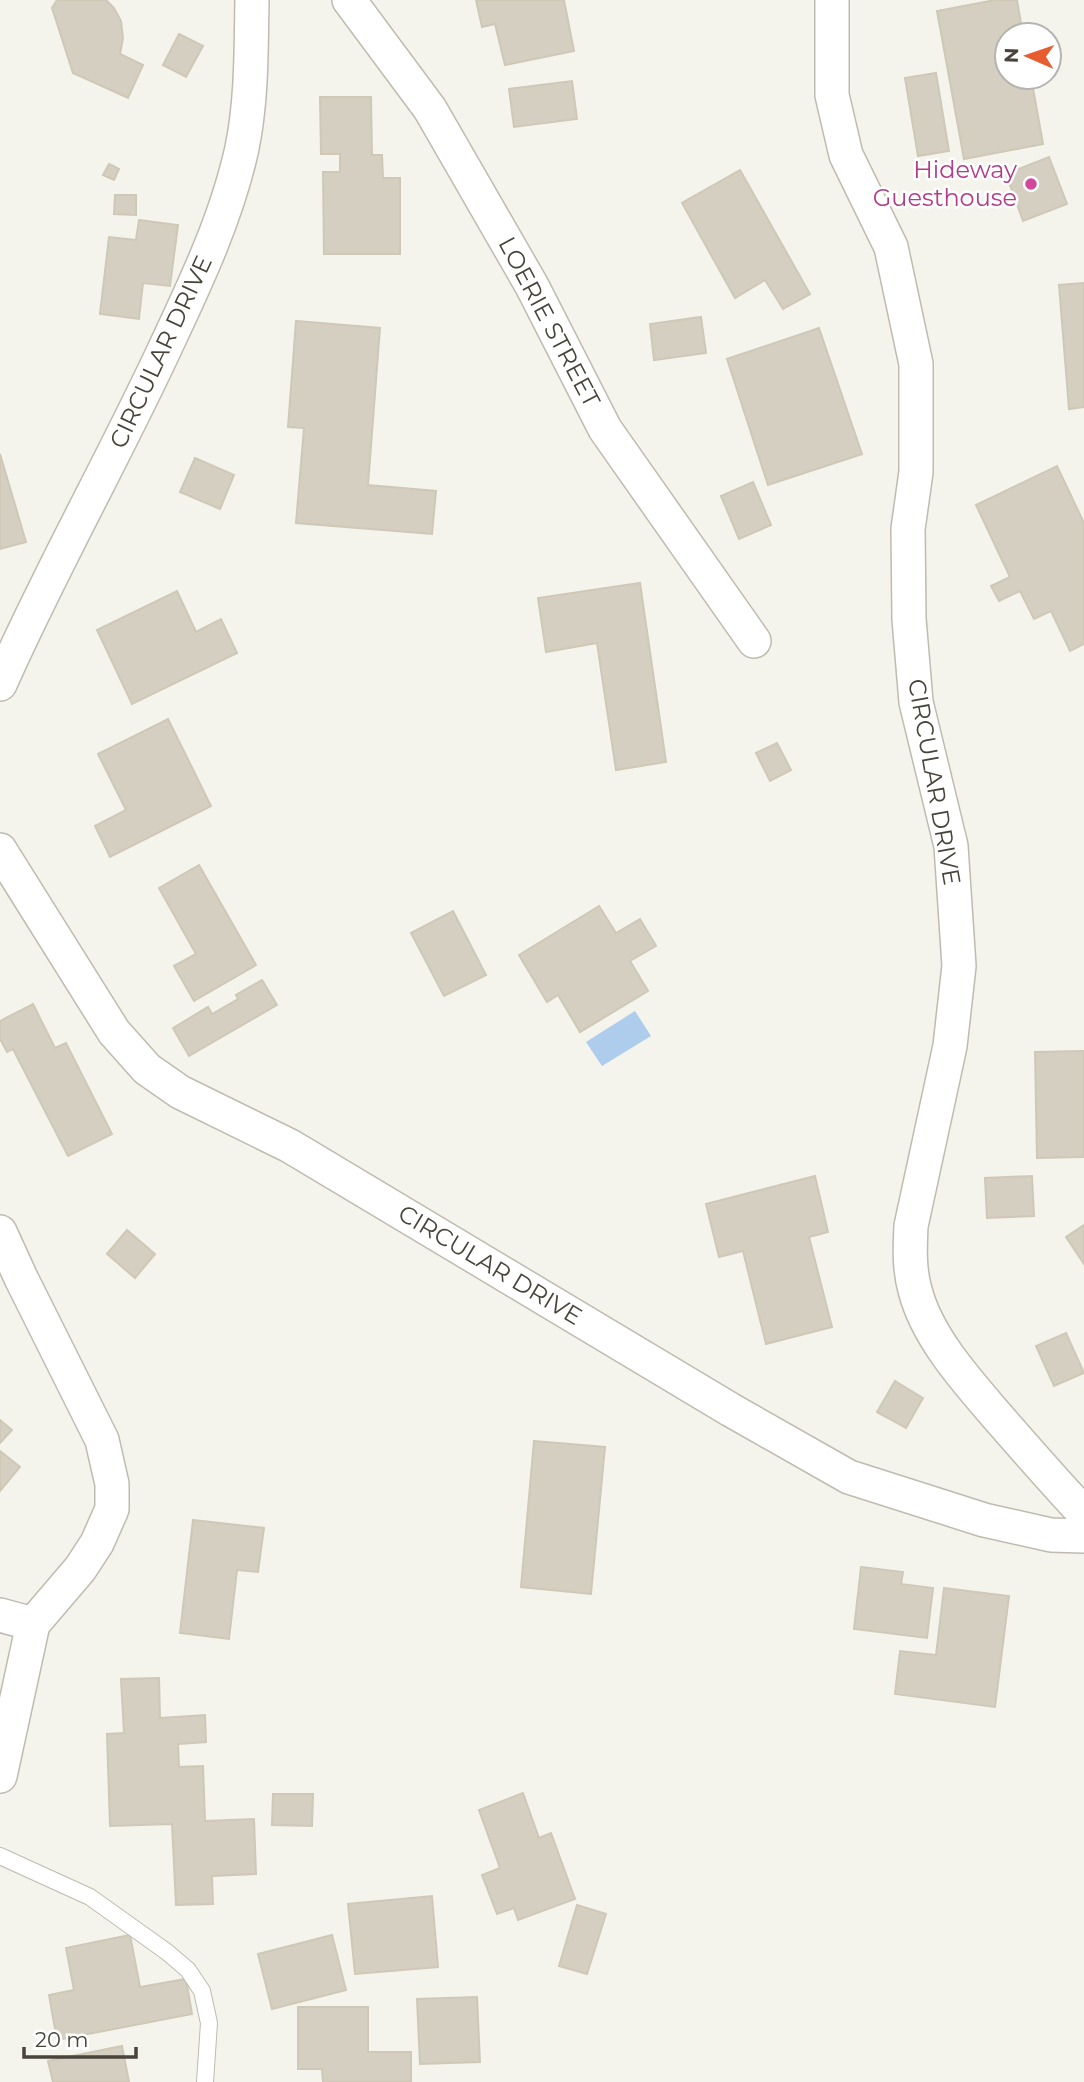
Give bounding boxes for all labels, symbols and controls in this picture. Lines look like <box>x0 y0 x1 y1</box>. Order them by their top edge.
north arrow <box>993 21 1063 91</box>
text: N <box>1000 47 1023 64</box>
place label: Hideway Guesthouse <box>873 155 1017 212</box>
marker: Hideway Guesthouse <box>1023 176 1039 192</box>
street label: LOERIE STREET <box>492 232 607 412</box>
street label: CIRCULAR DRIVE <box>103 251 218 453</box>
street label: CIRCULAR DRIVE <box>902 676 967 887</box>
street label: CIRCULAR DRIVE <box>393 1198 587 1331</box>
scale bar <box>24 2016 136 2060</box>
text: 20 m <box>35 2027 89 2052</box>

